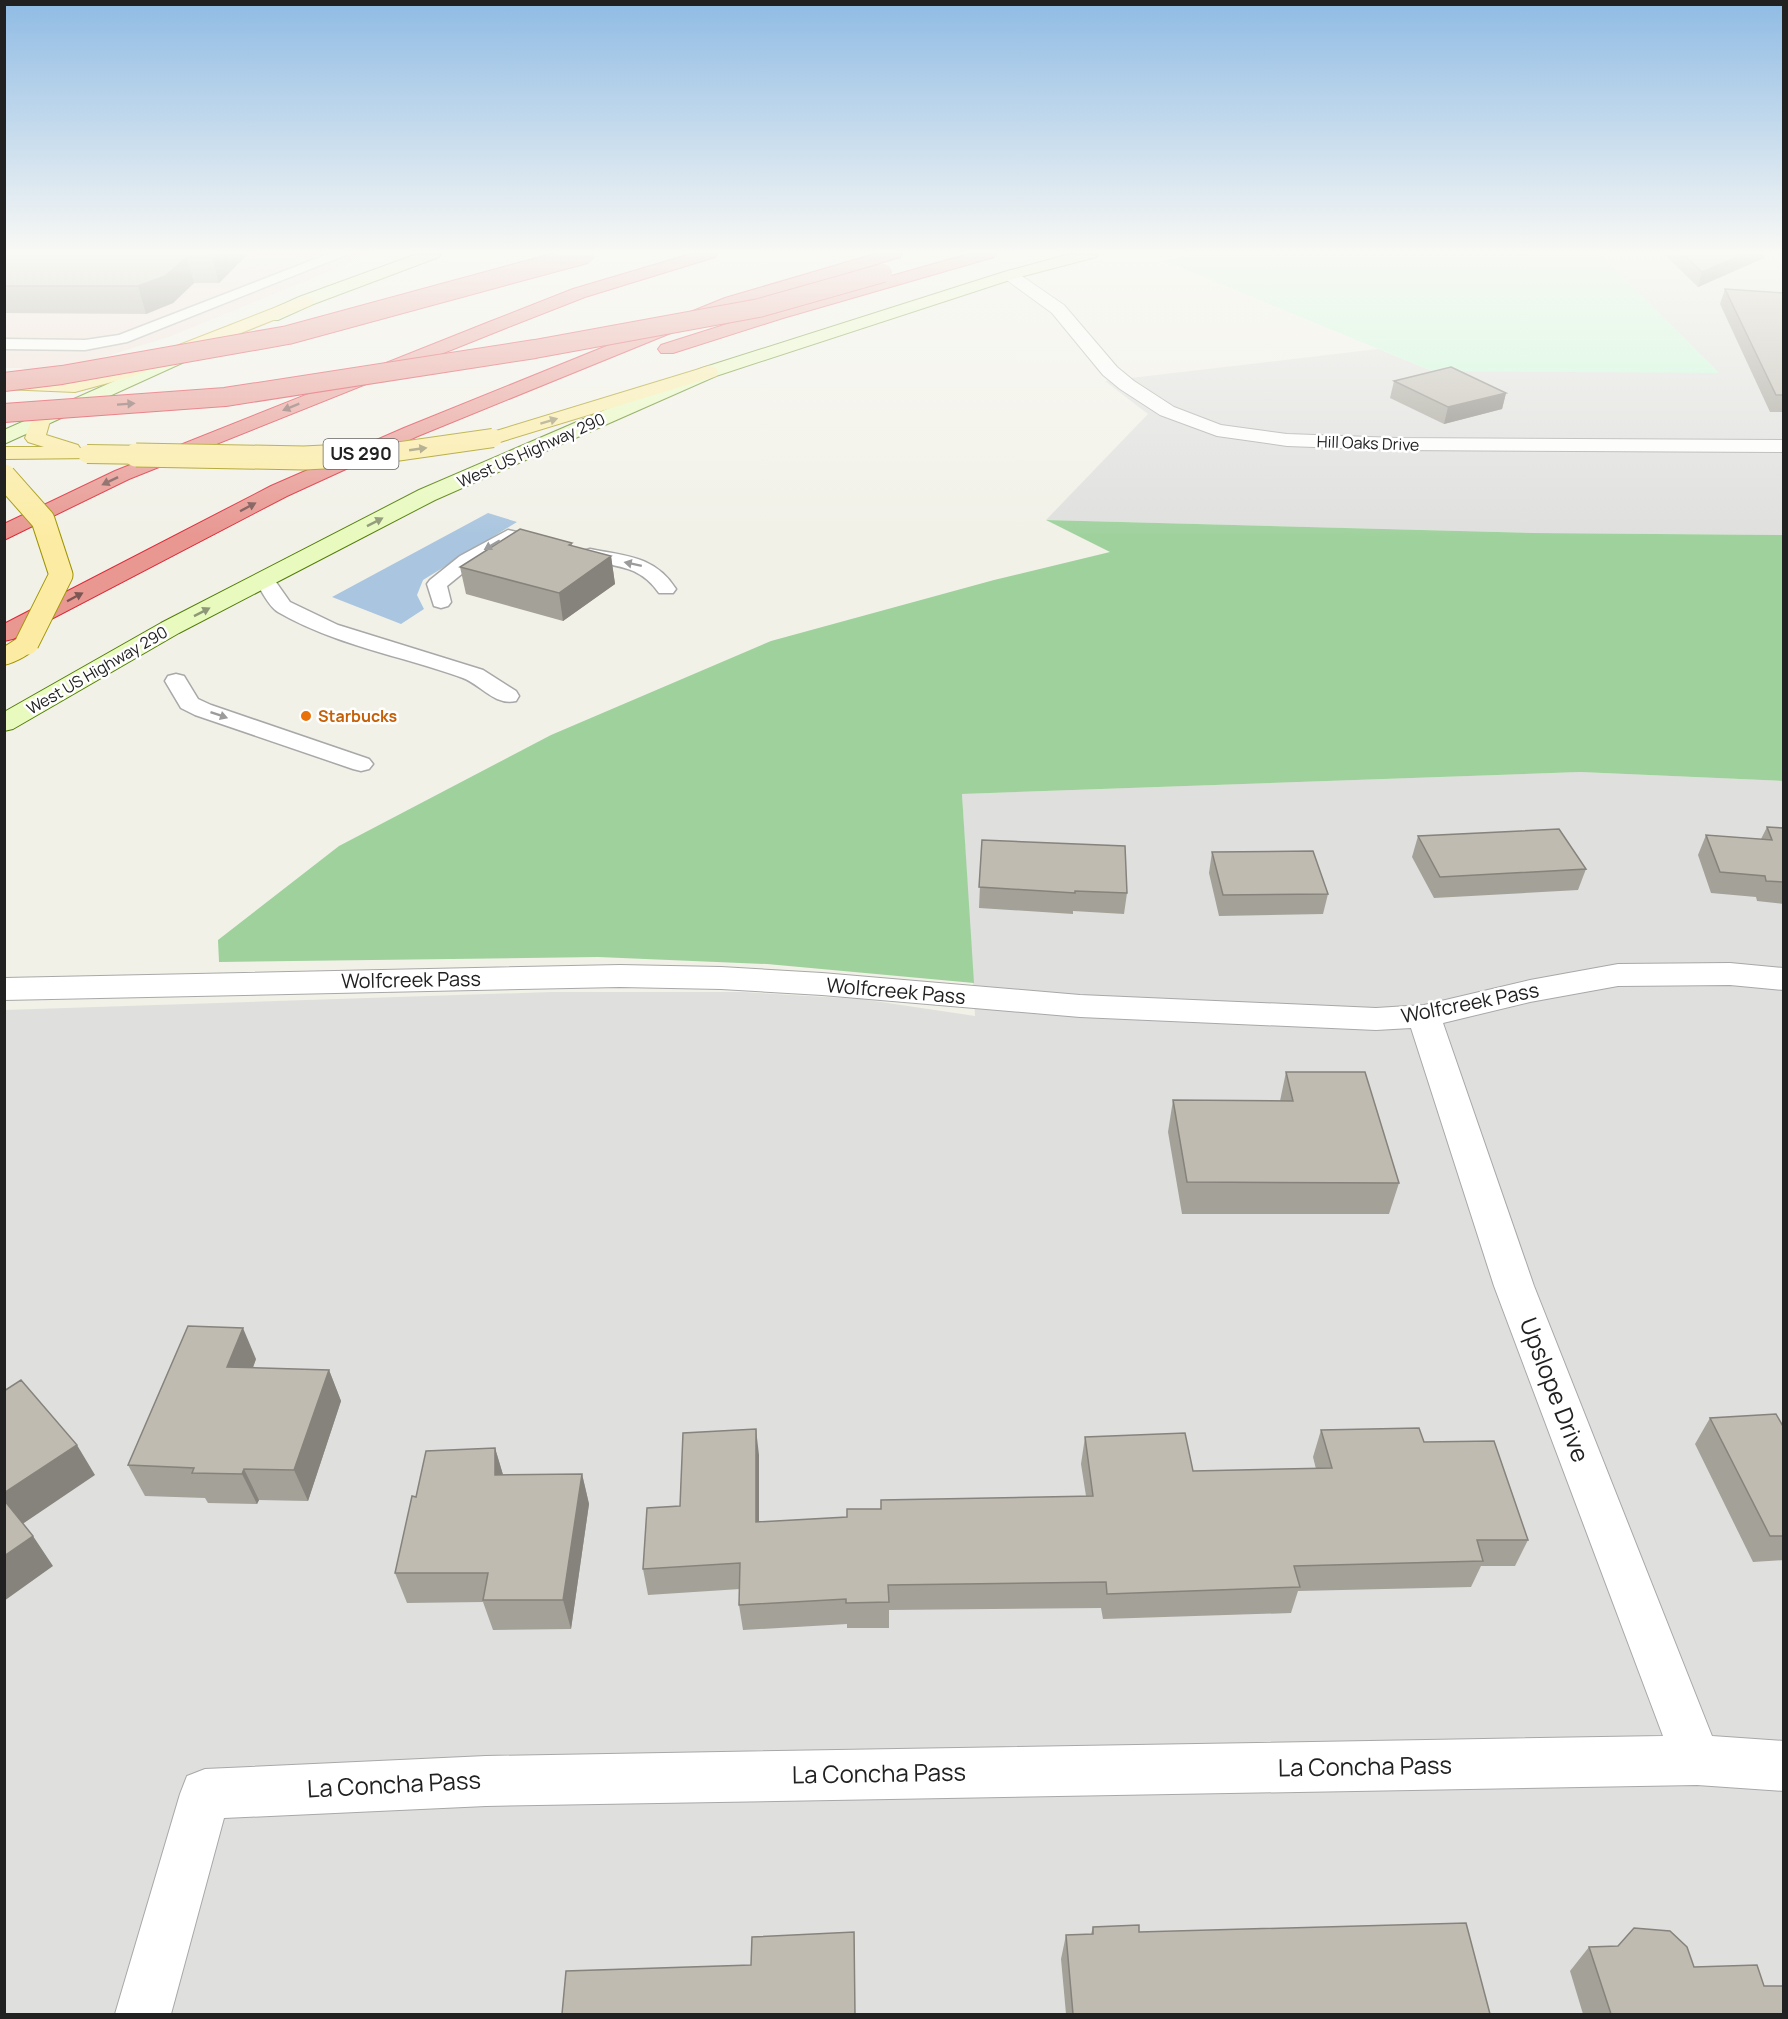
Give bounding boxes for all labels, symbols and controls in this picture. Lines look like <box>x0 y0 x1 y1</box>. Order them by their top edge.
one-way arrow <box>116 399 135 409</box>
one-way arrow <box>281 403 299 413</box>
street label: West US Highway 290 <box>454 408 608 492</box>
one-way arrow <box>540 416 558 425</box>
street label: Hill Oaks Drive <box>1316 430 1420 456</box>
road number: US 290 <box>324 439 398 469</box>
one-way arrow <box>409 444 428 453</box>
one-way arrow <box>101 476 118 486</box>
one-way arrow <box>240 502 257 512</box>
one-way arrow <box>366 517 383 527</box>
one-way arrow <box>483 540 500 550</box>
one-way arrow <box>624 559 643 568</box>
one-way arrow <box>66 593 84 603</box>
one-way arrow <box>193 607 210 616</box>
street label: West US Highway 290 <box>22 621 172 719</box>
place label: Starbucks <box>318 705 398 727</box>
marker: Starbucks <box>299 709 313 723</box>
one-way arrow <box>210 711 228 721</box>
street label: Wolfcreek Pass <box>341 965 481 994</box>
street label: Wolfcreek Pass <box>825 971 967 1010</box>
street label: Wolfcreek Pass <box>1399 976 1541 1029</box>
street label: Upslope Drive <box>1513 1312 1598 1467</box>
street label: La Concha Pass <box>1278 1747 1452 1784</box>
street label: La Concha Pass <box>792 1754 966 1791</box>
street label: La Concha Pass <box>306 1762 482 1805</box>

